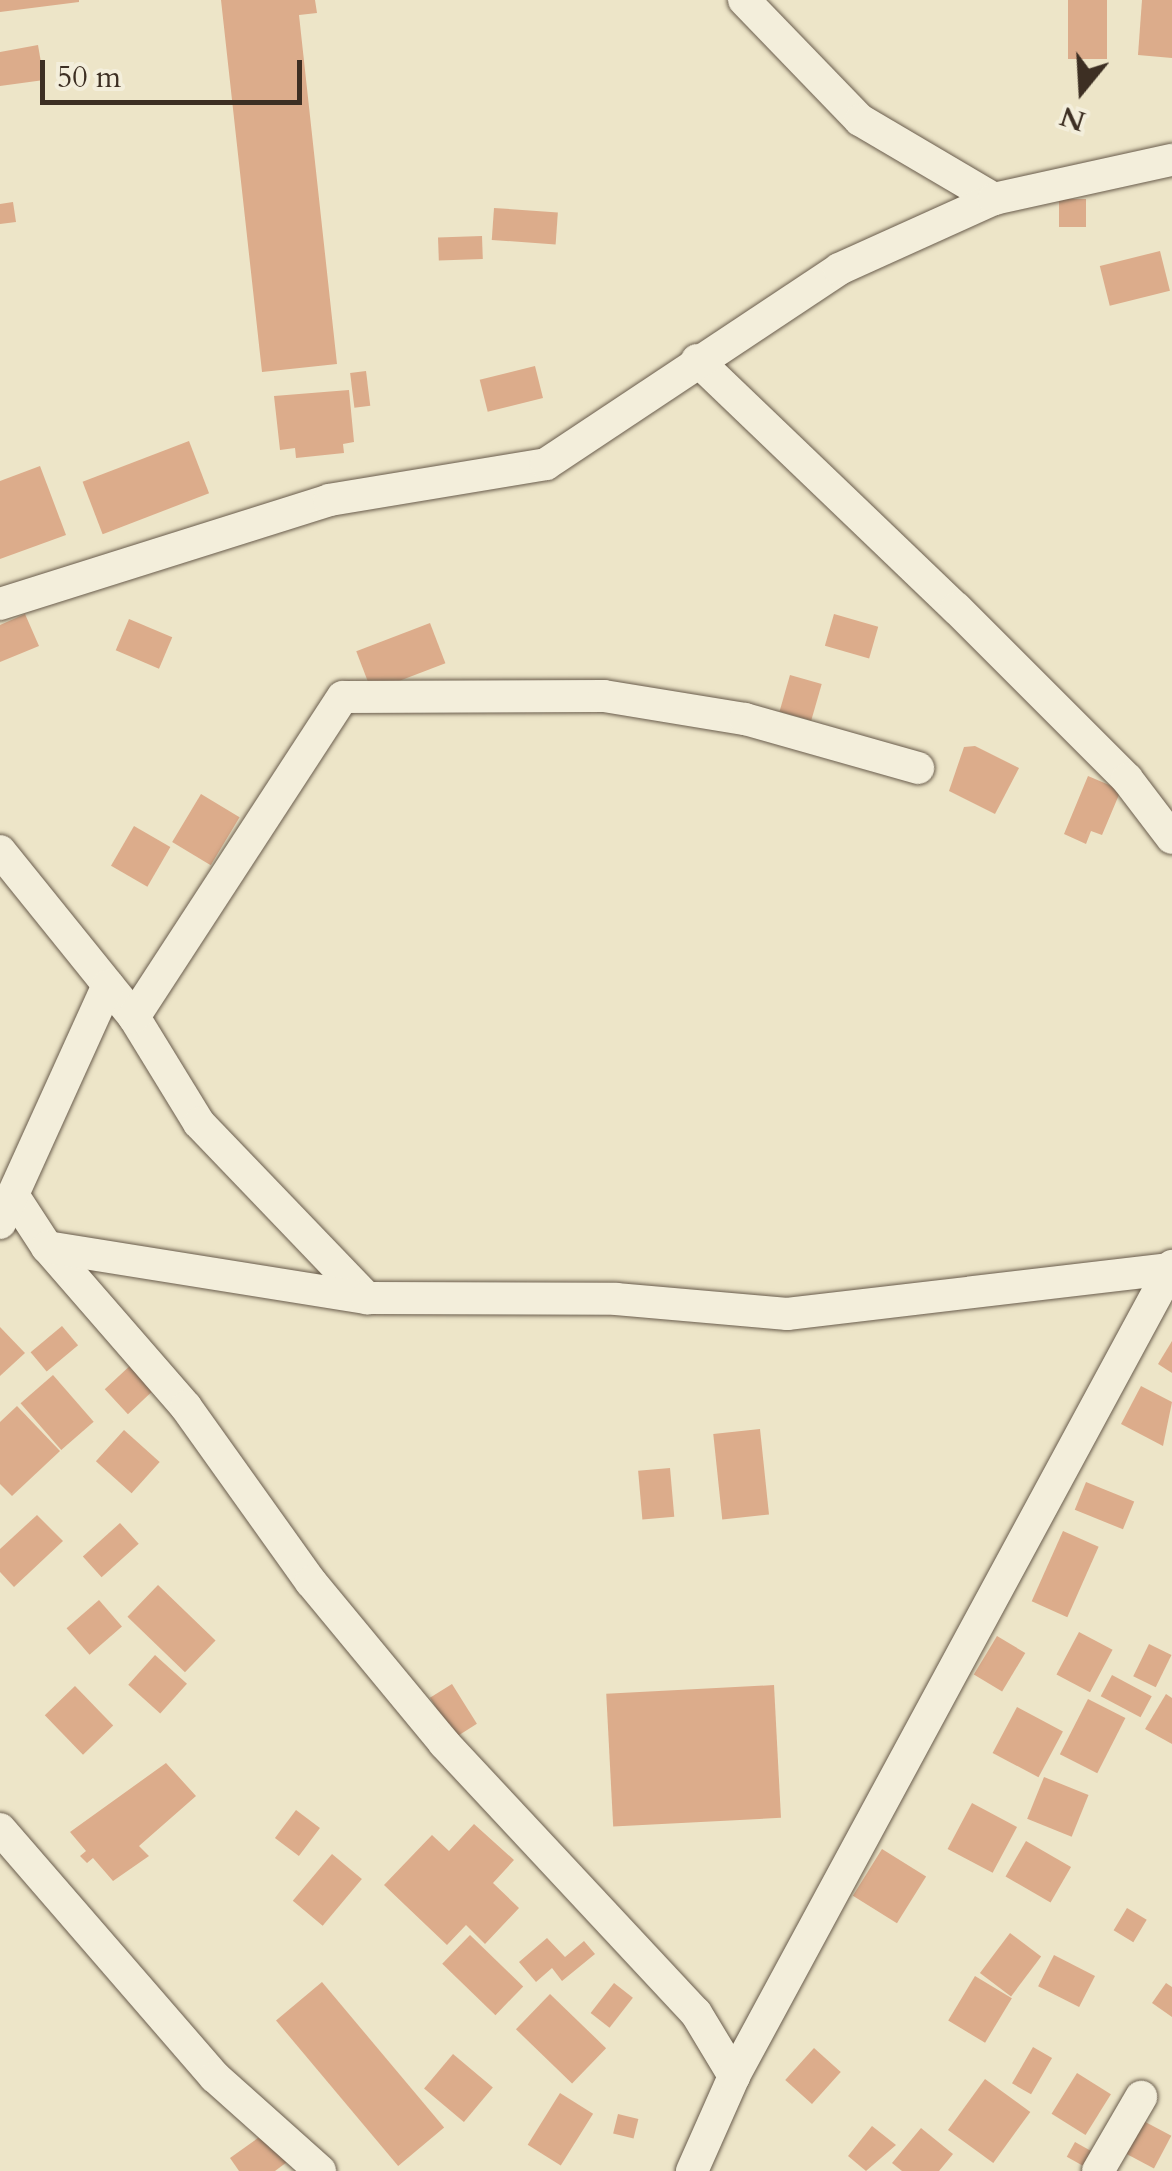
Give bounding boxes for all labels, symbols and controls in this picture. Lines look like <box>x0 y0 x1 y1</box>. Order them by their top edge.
scale bar <box>45 40 308 102</box>
north arrow <box>1032 40 1132 140</box>
text: 50 m <box>57 57 121 98</box>
text: N <box>1055 97 1090 140</box>

